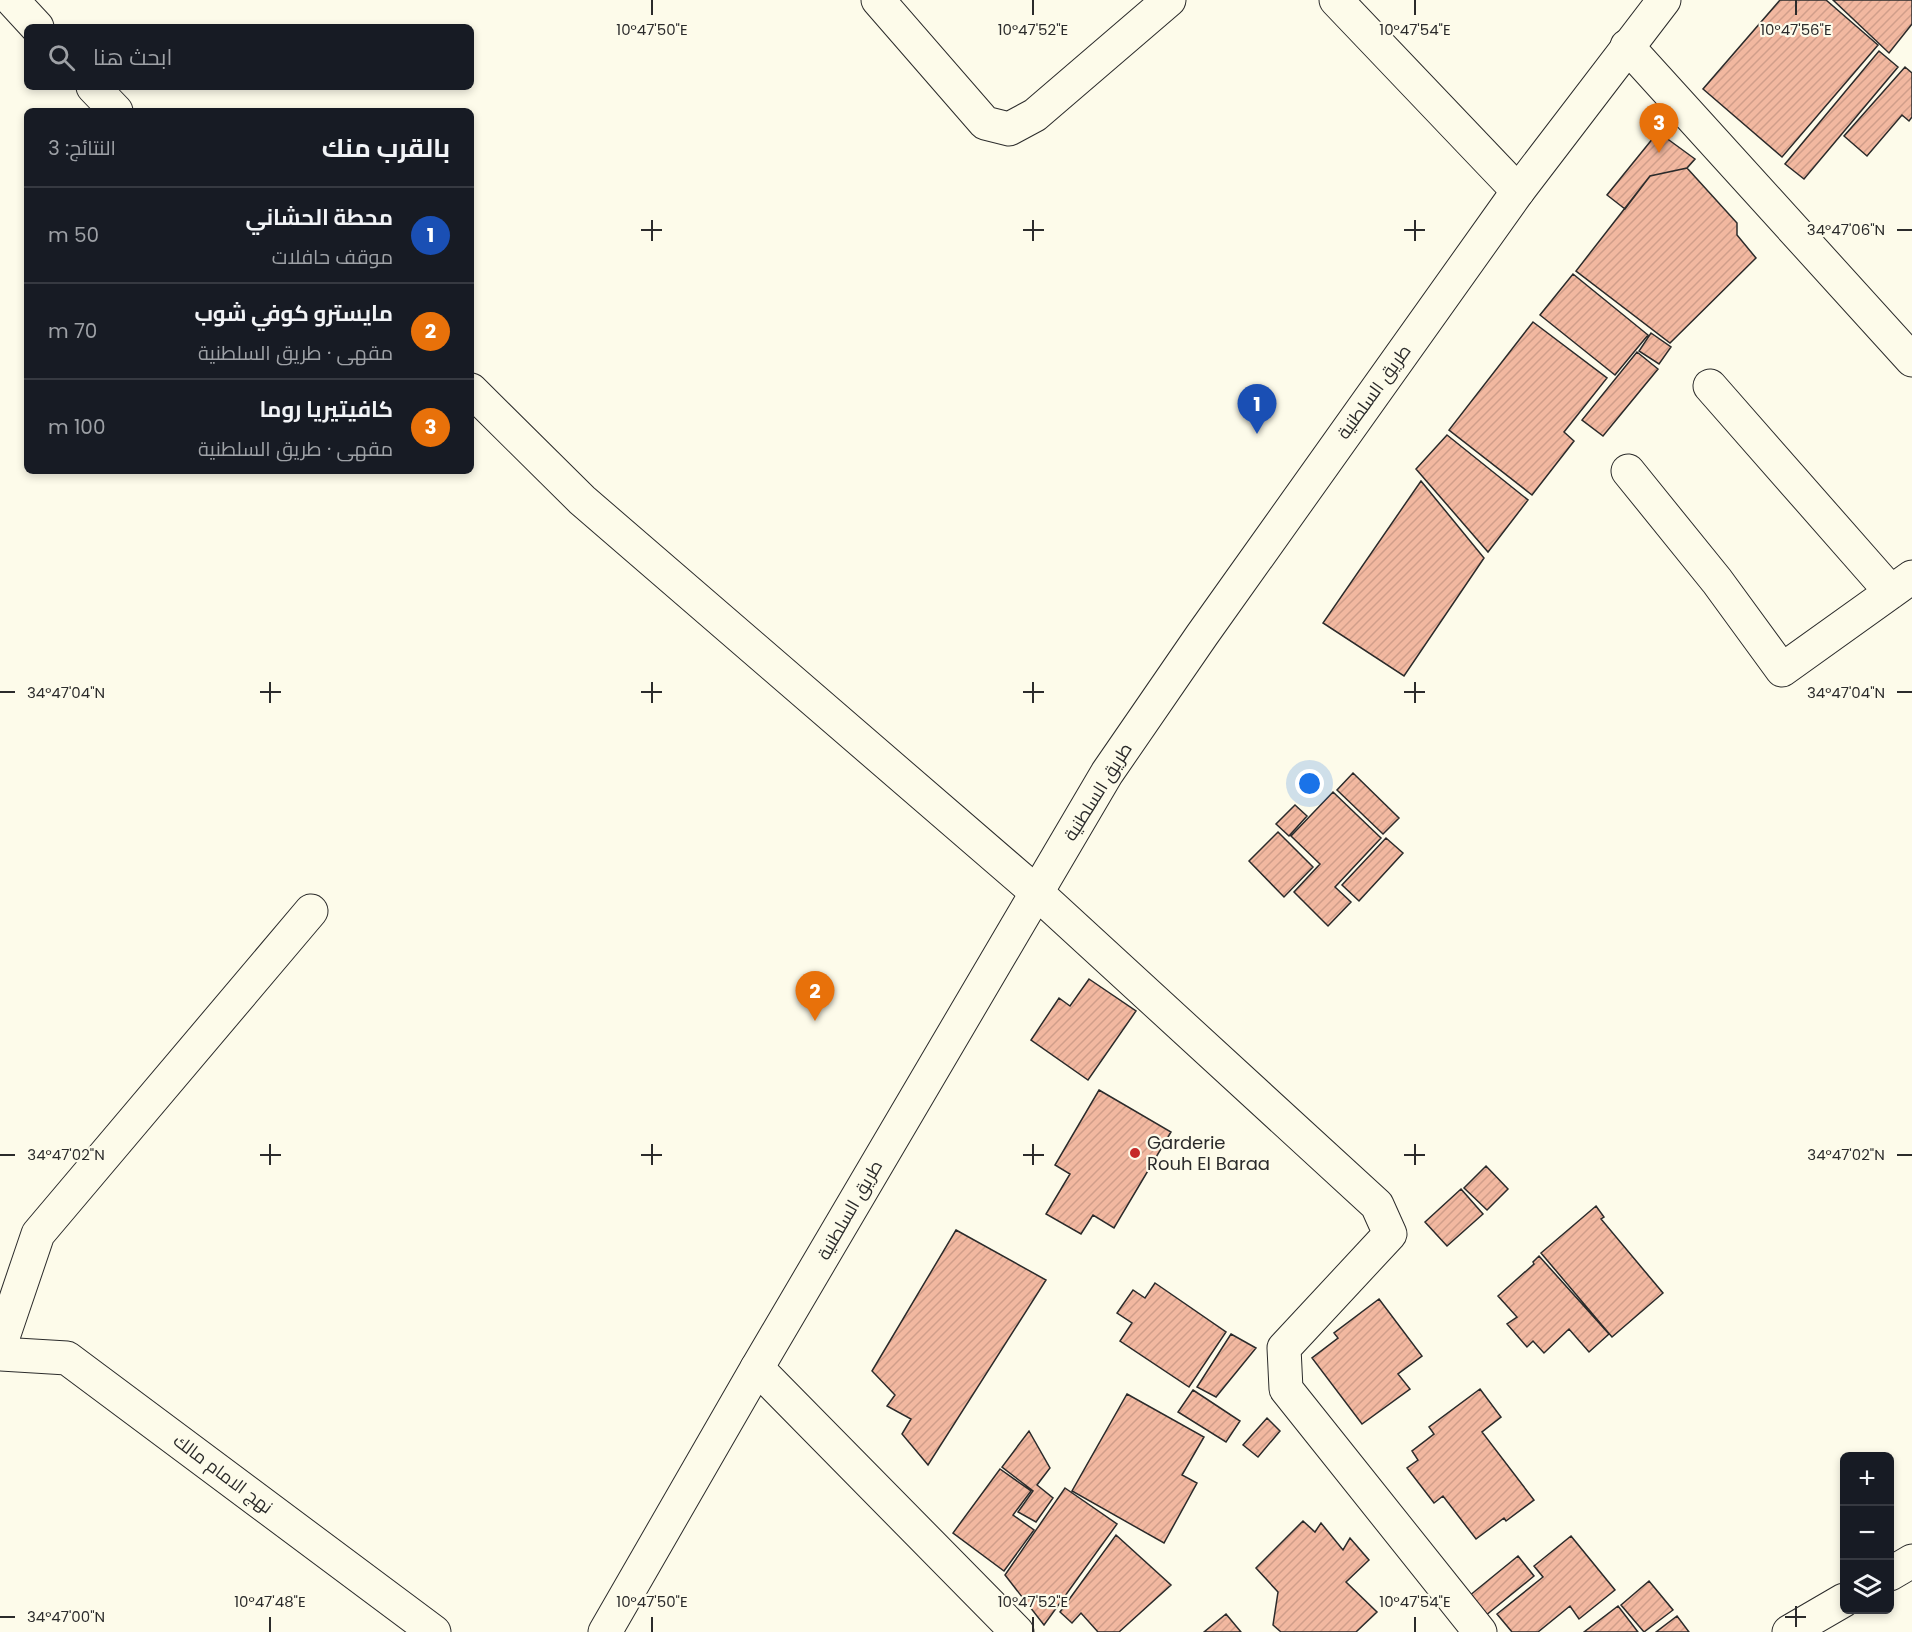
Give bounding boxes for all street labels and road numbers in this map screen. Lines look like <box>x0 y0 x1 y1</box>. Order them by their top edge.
street label: طريق السلطنية <box>1331 339 1416 444</box>
street label: طريق السلطنية <box>1058 738 1138 846</box>
street label: طريق السلطنية <box>811 1155 888 1264</box>
street label: نهج الامام مالك <box>168 1428 278 1519</box>

